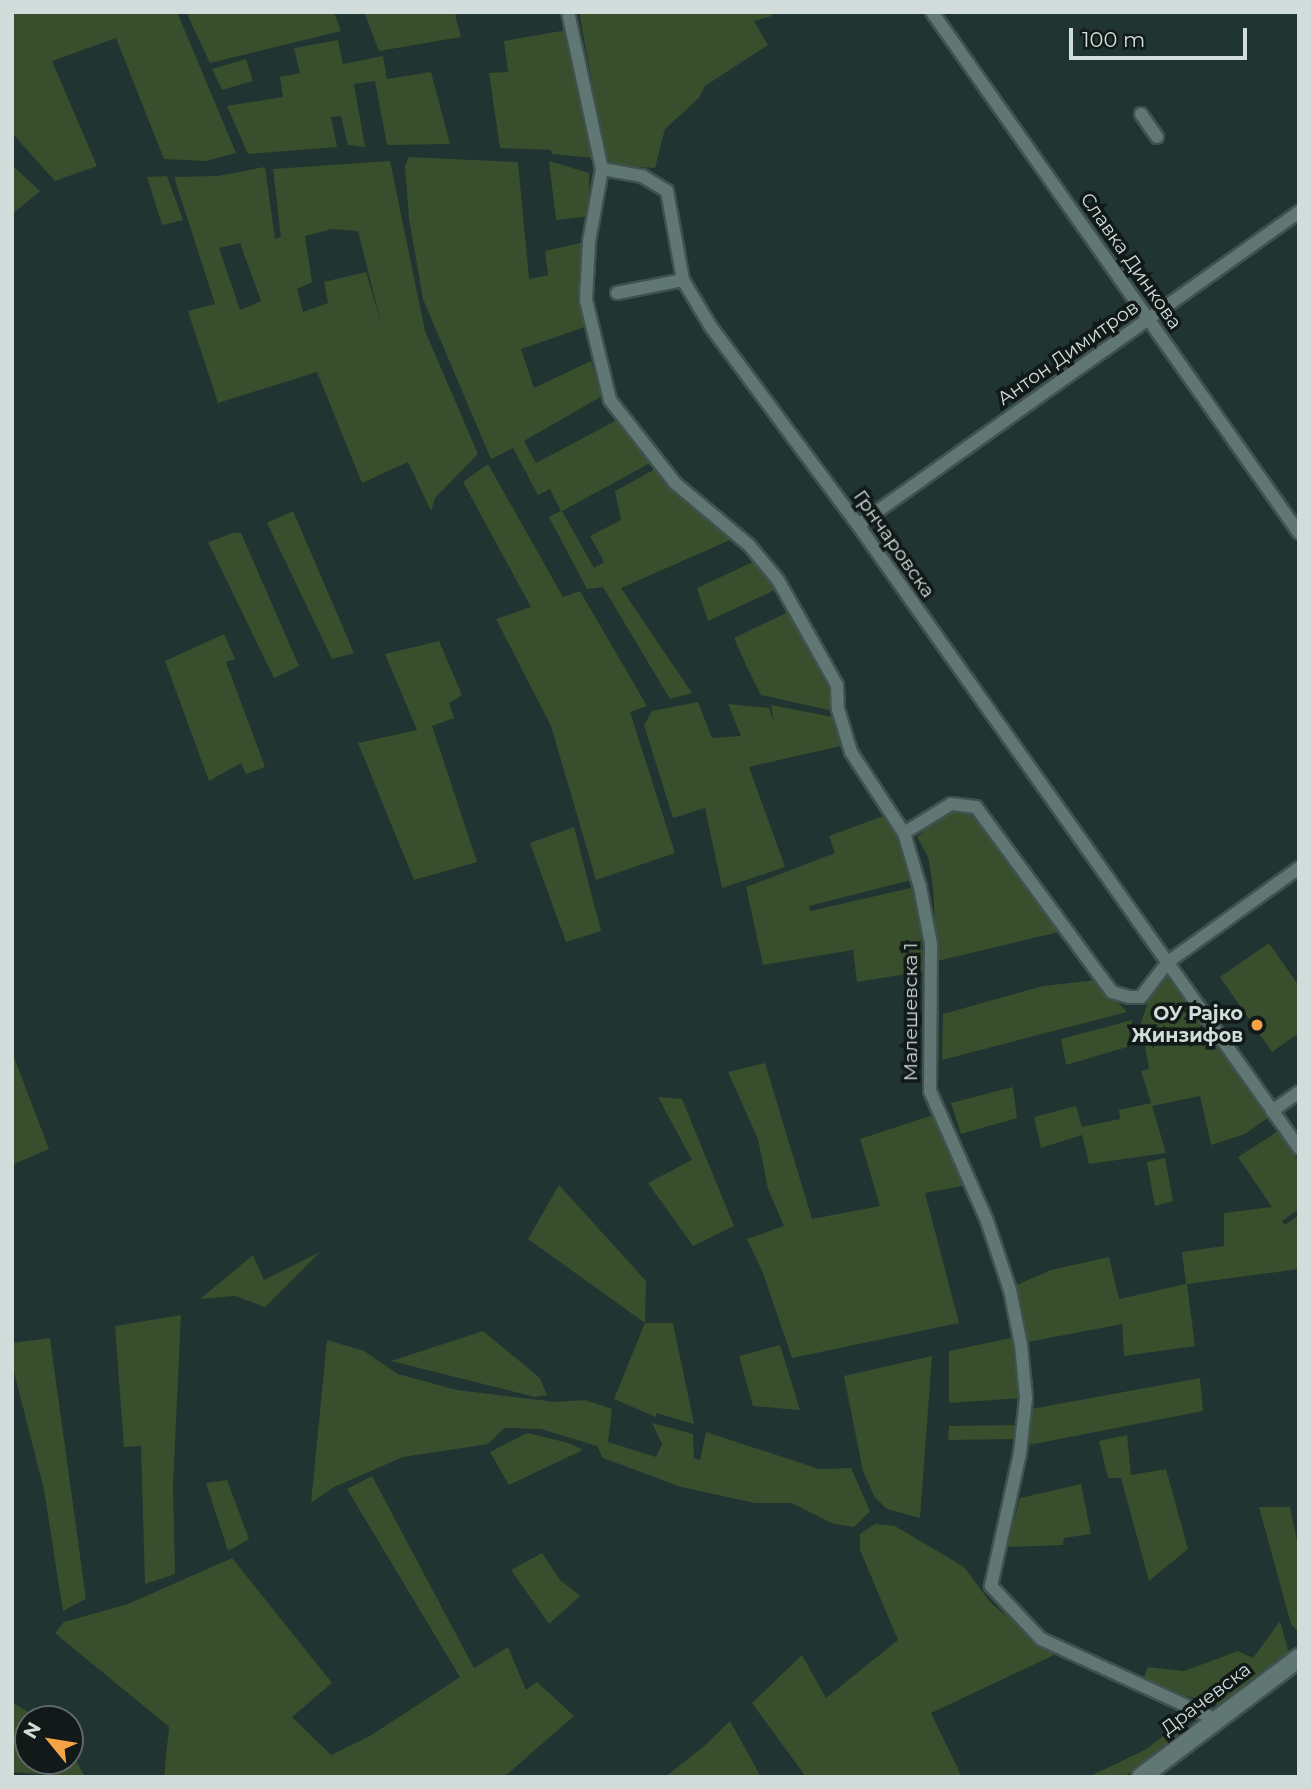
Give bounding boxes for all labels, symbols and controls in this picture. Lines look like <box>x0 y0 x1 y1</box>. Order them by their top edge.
scale bar <box>1073 14 1252 58</box>
text: 100 m <box>1082 27 1145 52</box>
street label: Славка Динкова <box>1075 188 1187 334</box>
street label: Антон Димитров <box>993 296 1143 410</box>
street label: Грнчаровска <box>848 486 940 602</box>
street label: Малешевска 1 <box>900 943 922 1081</box>
place label: ОУ Рајко Жинзифов <box>1131 1003 1243 1047</box>
marker: ОУ Рајко Жинзифов <box>1249 1017 1265 1033</box>
street label: Драчевска <box>1157 1658 1255 1740</box>
north arrow <box>14 1705 84 1775</box>
text: N <box>18 1718 46 1743</box>

